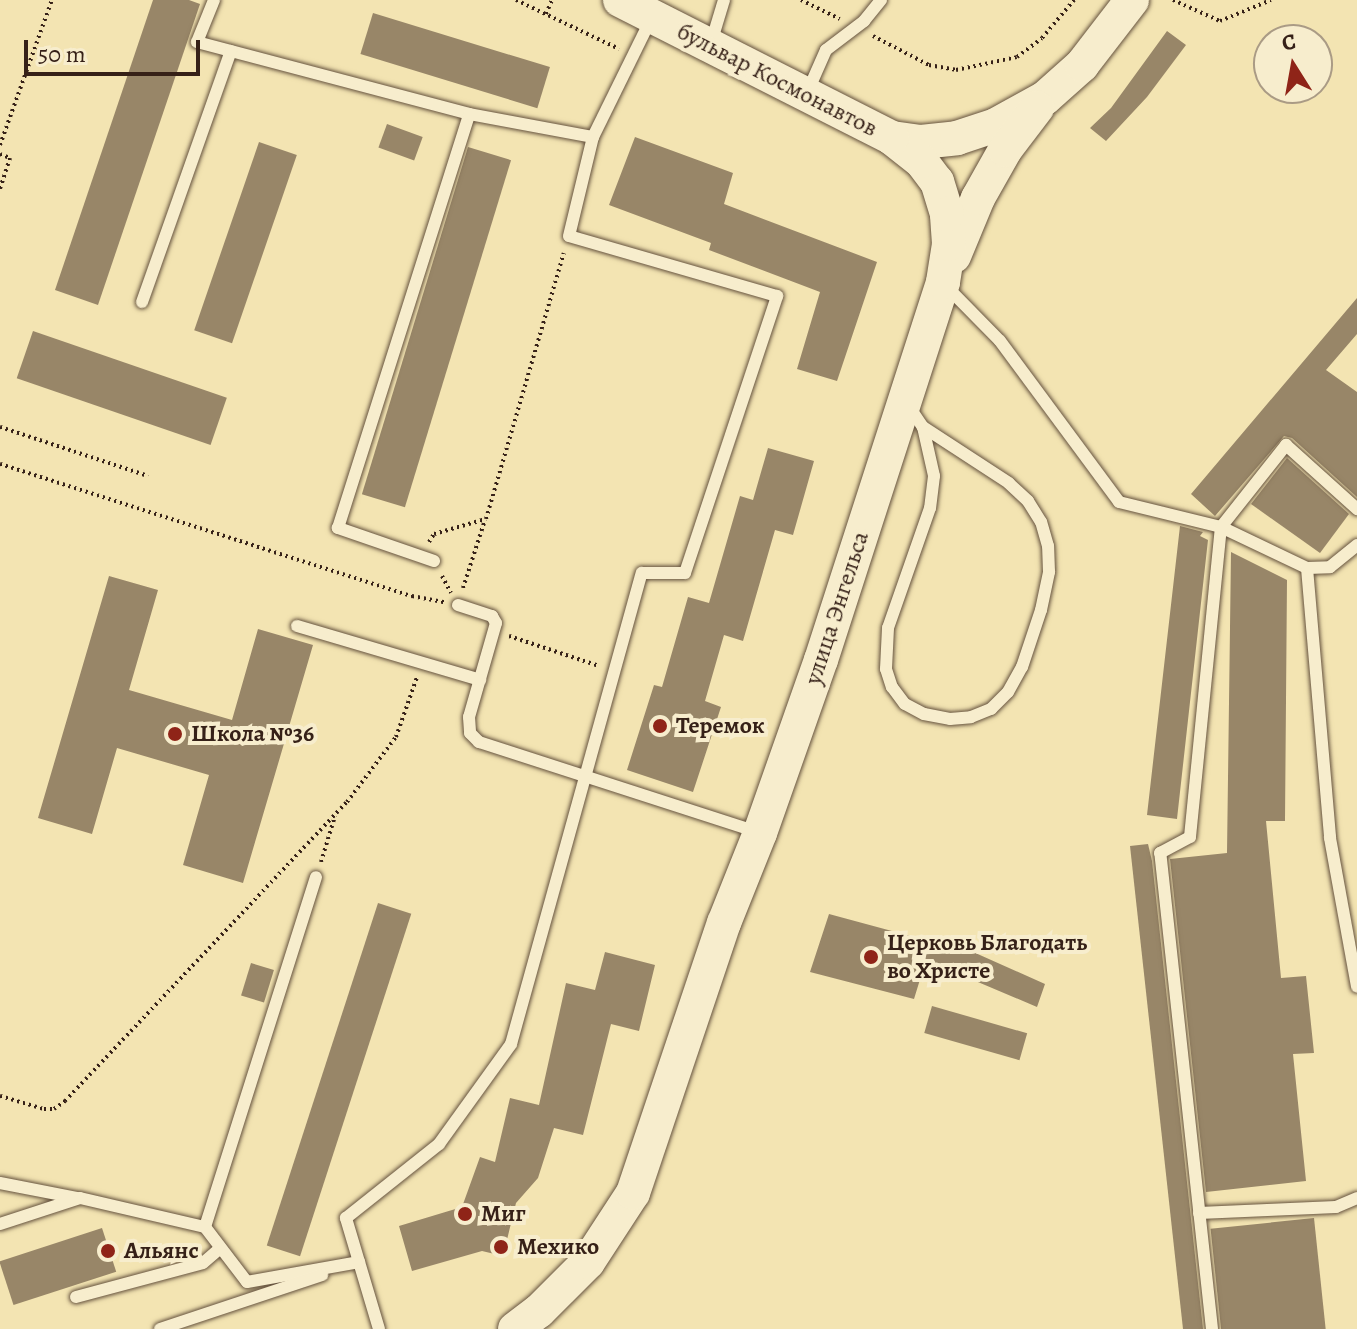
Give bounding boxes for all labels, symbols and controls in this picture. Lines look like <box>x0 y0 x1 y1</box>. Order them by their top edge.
street label: бульвар Космонавтов <box>672 17 882 143</box>
scale bar <box>28 24 204 74</box>
north arrow <box>1253 24 1333 104</box>
text: С <box>1279 26 1298 58</box>
text: 50 m <box>38 38 86 70</box>
street label: улица Энгельса <box>799 528 875 688</box>
place label: Теремок <box>676 712 765 740</box>
marker: Теремок <box>651 717 669 735</box>
place label: Школа №36 <box>191 720 314 748</box>
marker: Школа №36 <box>166 725 184 743</box>
place label: Церковь Благодать во Христе <box>887 929 1087 985</box>
marker: Церковь Благодать во Христе <box>862 948 880 966</box>
place label: Миг <box>481 1200 526 1228</box>
marker: Миг <box>456 1205 474 1223</box>
place label: Мехико <box>517 1233 599 1261</box>
place label: Альянс <box>124 1237 199 1265</box>
marker: Мехико <box>492 1238 510 1256</box>
marker: Альянс <box>99 1242 117 1260</box>

